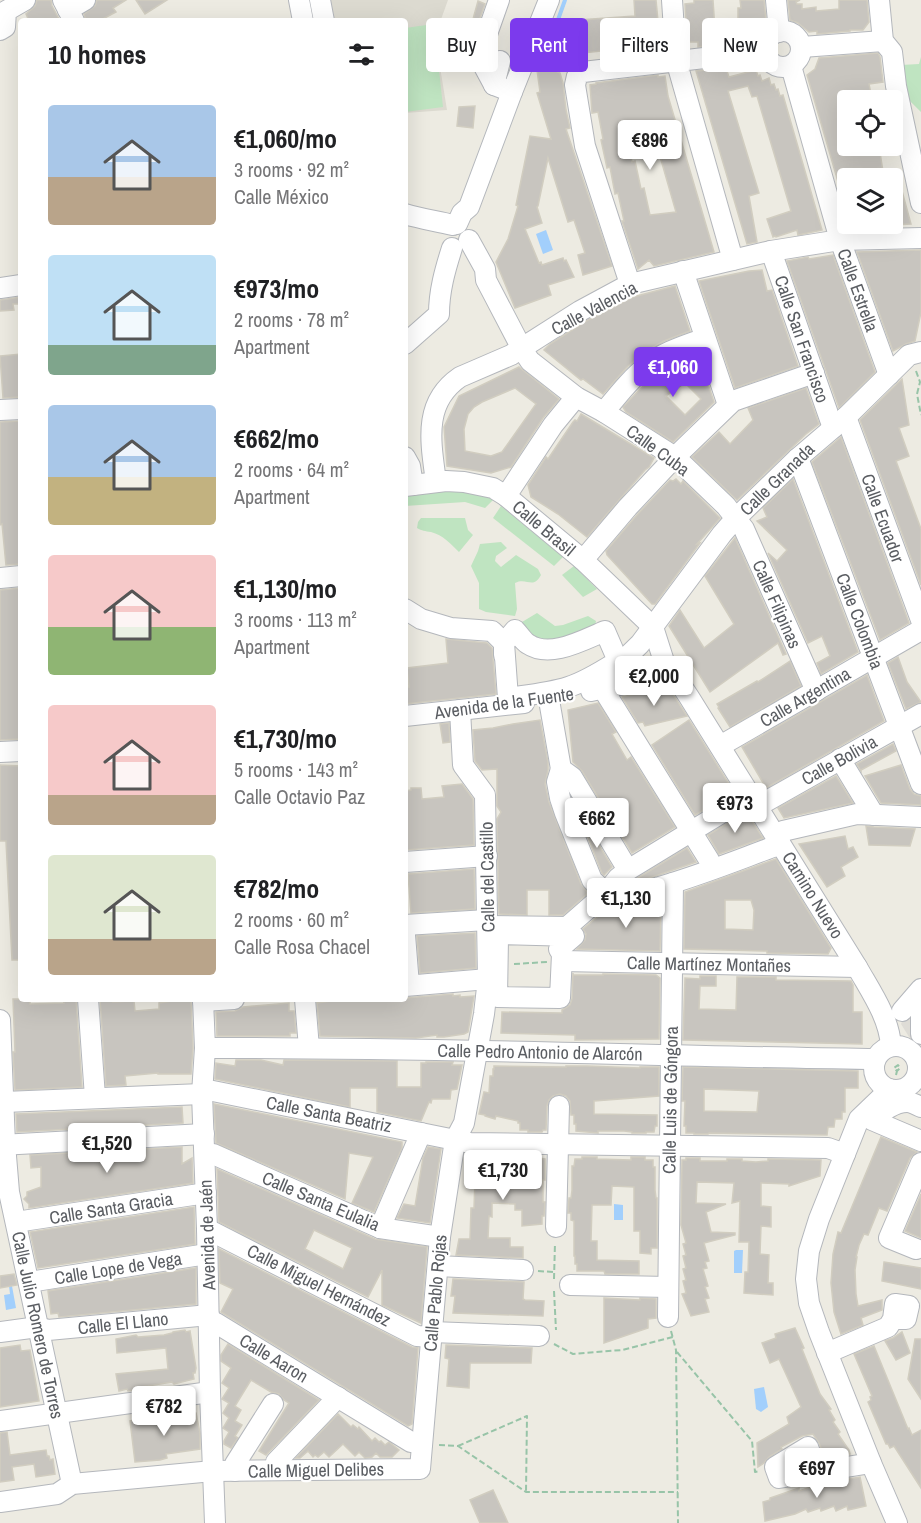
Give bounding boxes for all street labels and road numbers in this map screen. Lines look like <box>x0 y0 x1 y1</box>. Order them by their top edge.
street label: Calle Estrella <box>831 245 885 335</box>
street label: Calle San Francisco <box>769 272 835 406</box>
street label: Calle Valencia <box>547 275 641 341</box>
street label: Calle Cuba <box>621 418 695 482</box>
street label: Calle Granada <box>734 437 820 521</box>
street label: Calle Ecuador <box>855 470 911 566</box>
street label: Calle Brasil <box>507 494 581 562</box>
street label: Calle Filipinas <box>746 556 808 652</box>
street label: Calle Colombia <box>830 569 890 673</box>
street label: Calle Argentina <box>755 661 855 733</box>
street label: Avenida de la Fuente <box>432 681 575 725</box>
street label: Calle Bolivia <box>797 729 881 791</box>
street label: Calle del Castillo <box>474 821 500 933</box>
street label: Camino Nuevo <box>776 847 850 943</box>
street label: Calle Martínez Montañes <box>627 950 791 978</box>
street label: Calle Luis de Góngora <box>656 1026 684 1174</box>
street label: Calle Pedro Antonio de Alarcón <box>437 1038 643 1066</box>
street label: Calle Santa Beatriz <box>264 1090 394 1138</box>
street label: Calle Santa Eulalia <box>258 1165 384 1237</box>
street label: Avenida de Jaén <box>193 1179 221 1292</box>
street label: Calle Santa Gracia <box>47 1186 175 1230</box>
street label: Calle Julio Romero de Torres <box>6 1229 70 1421</box>
street label: Calle Pablo Rojas <box>417 1233 453 1353</box>
street label: Calle Miguel Hernández <box>243 1238 395 1332</box>
street label: Calle Lope de Vega <box>52 1246 184 1290</box>
street label: Calle El Llano <box>76 1306 170 1340</box>
street label: Calle Aaron <box>235 1328 313 1388</box>
street label: Calle Miguel Delibes <box>248 1456 384 1484</box>

